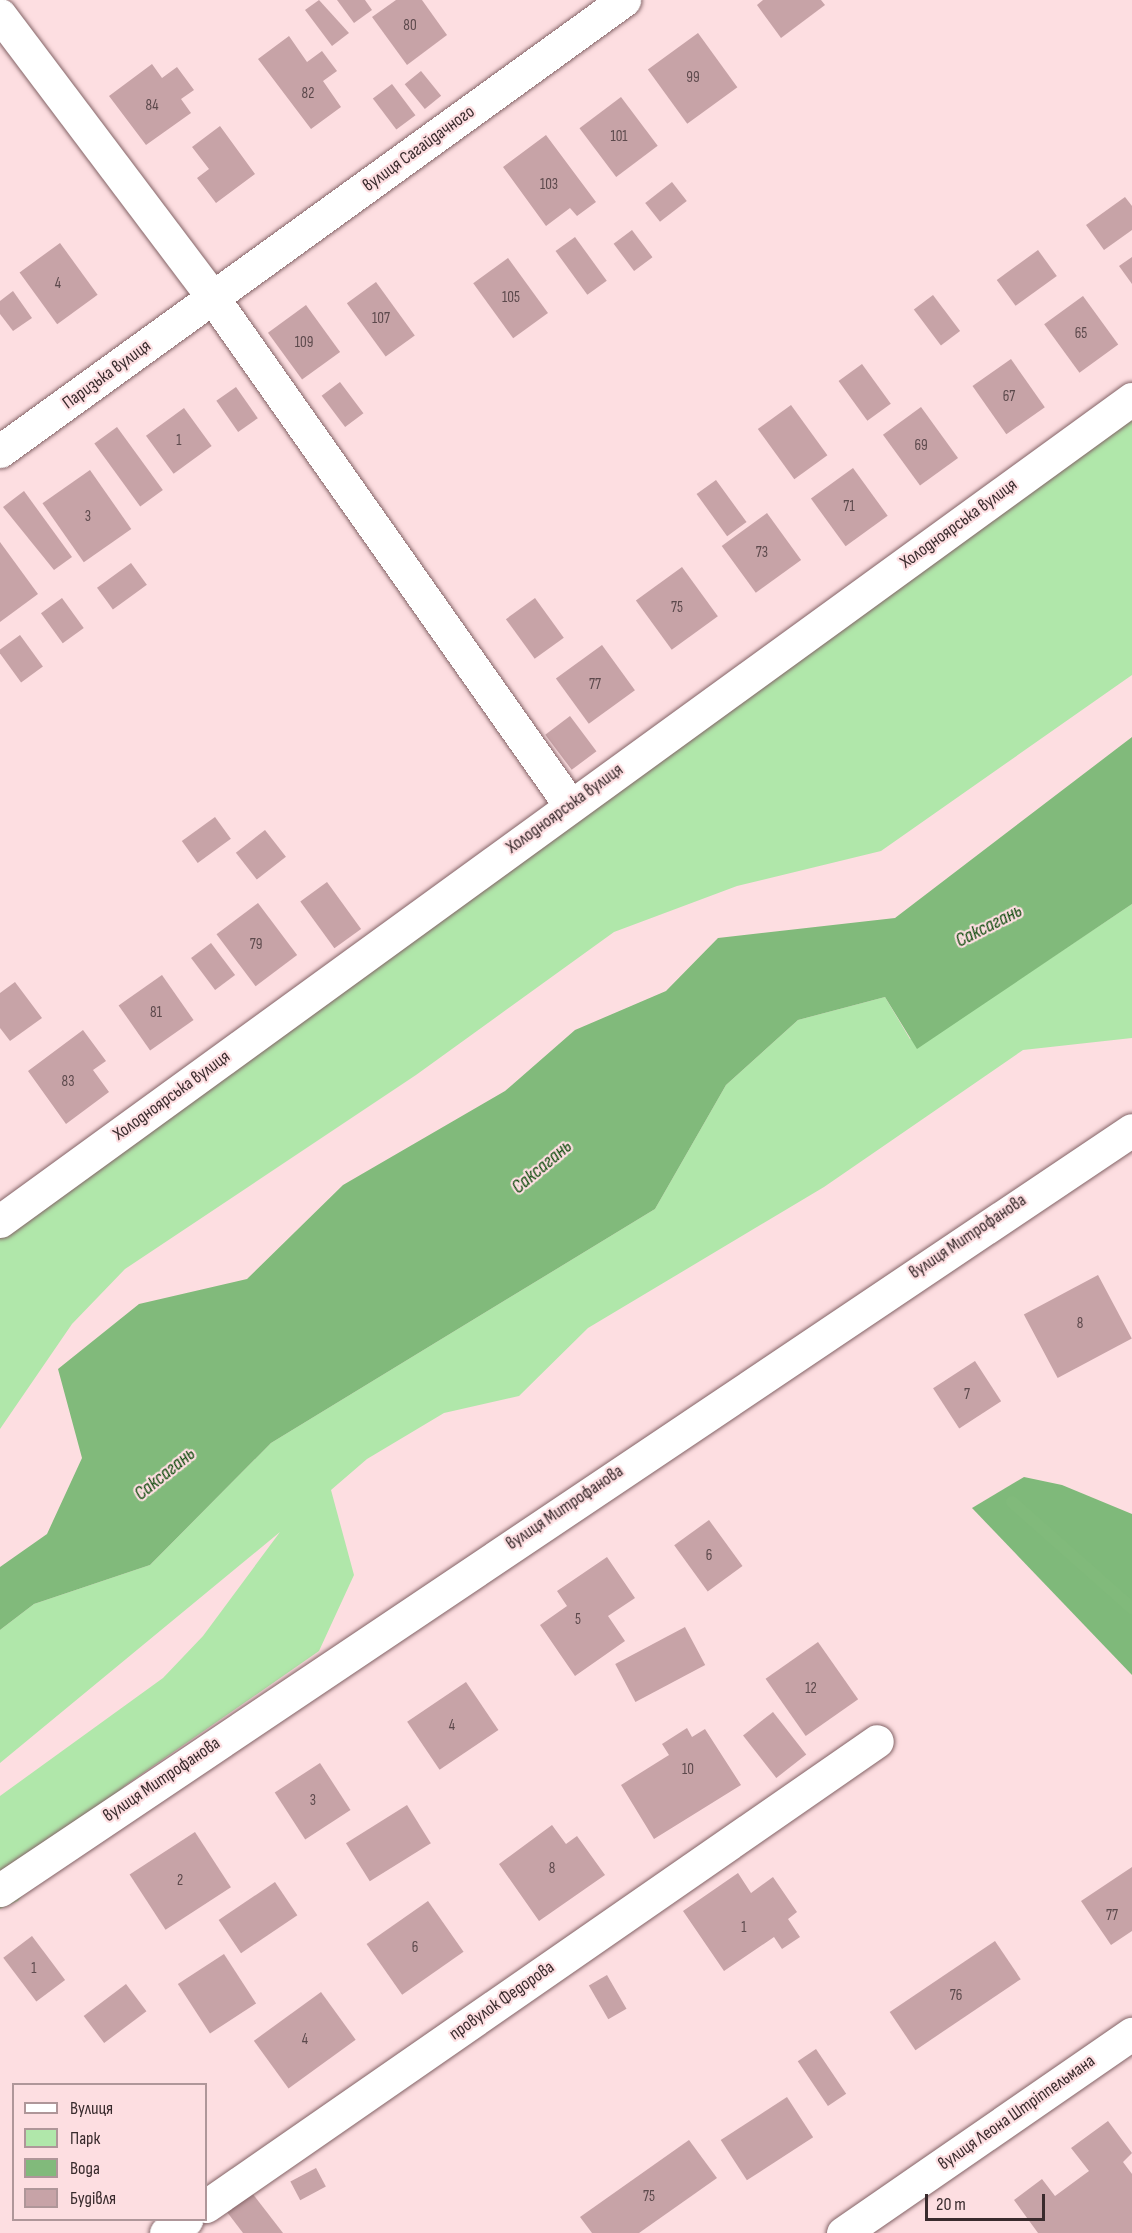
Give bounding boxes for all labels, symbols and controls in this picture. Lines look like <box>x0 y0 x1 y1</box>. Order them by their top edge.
house number: 80 <box>403 17 417 35</box>
house number: 99 <box>686 69 700 87</box>
house number: 82 <box>302 85 314 103</box>
house number: 84 <box>145 97 159 115</box>
street label: вулиця Сагайдачного <box>359 101 479 197</box>
house number: 101 <box>610 128 628 146</box>
house number: 103 <box>540 176 558 194</box>
house number: 4 <box>55 275 61 293</box>
house number: 105 <box>502 289 520 307</box>
house number: 107 <box>372 310 390 328</box>
house number: 65 <box>1075 325 1087 343</box>
house number: 109 <box>295 334 313 352</box>
street label: Паризька вулиця <box>59 336 155 414</box>
house number: 67 <box>1003 388 1015 406</box>
house number: 1 <box>176 432 182 450</box>
house number: 69 <box>914 437 928 455</box>
street label: Холодноярська вулиця <box>896 474 1022 574</box>
house number: 71 <box>843 498 855 516</box>
house number: 3 <box>85 508 91 526</box>
house number: 73 <box>756 544 768 562</box>
house number: 75 <box>671 599 683 617</box>
house number: 77 <box>589 676 601 694</box>
street label: Холодноярська вулиця <box>502 759 628 859</box>
water label: Саксагань <box>952 899 1026 953</box>
house number: 79 <box>250 936 262 954</box>
house number: 81 <box>150 1004 162 1022</box>
street label: Холодноярська вулиця <box>109 1046 235 1146</box>
house number: 83 <box>62 1073 74 1091</box>
water label: Саксагань <box>507 1135 577 1199</box>
street label: вулиця Митрофанова <box>905 1190 1031 1284</box>
house number: 8 <box>1077 1315 1083 1333</box>
house number: 7 <box>964 1386 970 1404</box>
water label: Саксагань <box>130 1442 200 1506</box>
street label: вулиця Митрофанова <box>502 1461 628 1555</box>
house number: 6 <box>706 1547 712 1565</box>
house number: 5 <box>575 1611 581 1629</box>
house number: 12 <box>805 1680 817 1698</box>
house number: 4 <box>449 1717 455 1735</box>
street label: вулиця Митрофанова <box>99 1733 225 1827</box>
house number: 10 <box>682 1761 694 1779</box>
house number: 3 <box>310 1792 316 1810</box>
house number: 8 <box>549 1860 555 1878</box>
house number: 2 <box>177 1872 183 1890</box>
house number: 77 <box>1106 1907 1118 1925</box>
house number: 1 <box>741 1919 747 1937</box>
house number: 6 <box>412 1939 418 1957</box>
street label: провулок Федорова <box>445 1957 559 2045</box>
house number: 1 <box>31 1960 37 1978</box>
house number: 76 <box>950 1987 962 2005</box>
house number: 4 <box>302 2031 308 2049</box>
street label: вулиця Леона Штріппельмана <box>935 2051 1099 2175</box>
legend <box>12 2083 207 2221</box>
text: Вулиця <box>70 2098 113 2119</box>
text: Парк <box>70 2128 100 2149</box>
text: Вода <box>70 2158 100 2179</box>
scale bar <box>928 2182 1048 2220</box>
text: Будівля <box>70 2188 116 2209</box>
house number: 75 <box>643 2188 655 2206</box>
text: 20 m <box>936 2194 966 2215</box>

